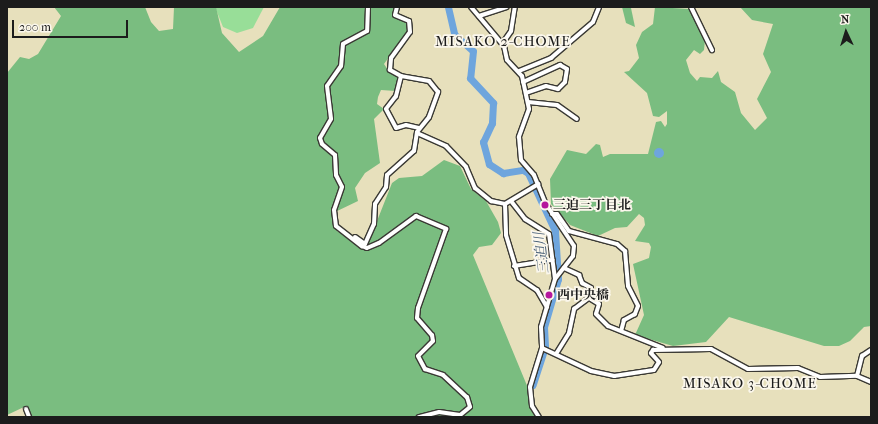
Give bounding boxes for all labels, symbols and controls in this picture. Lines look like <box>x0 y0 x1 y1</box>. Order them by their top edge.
scale bar <box>14 12 130 38</box>
north arrow <box>826 12 866 52</box>
text: N <box>840 13 850 26</box>
text: 200 m <box>19 20 51 34</box>
district label: MISAKO 2-CHOME <box>435 34 571 50</box>
place label: 三迫三丁目北 <box>553 197 631 213</box>
marker: 三迫三丁目北 <box>540 200 550 210</box>
water label: 三迫川 <box>531 231 553 275</box>
place label: 西中央橋 <box>557 287 609 303</box>
marker: 西中央橋 <box>544 290 554 300</box>
district label: MISAKO 3-CHOME <box>683 376 817 392</box>

